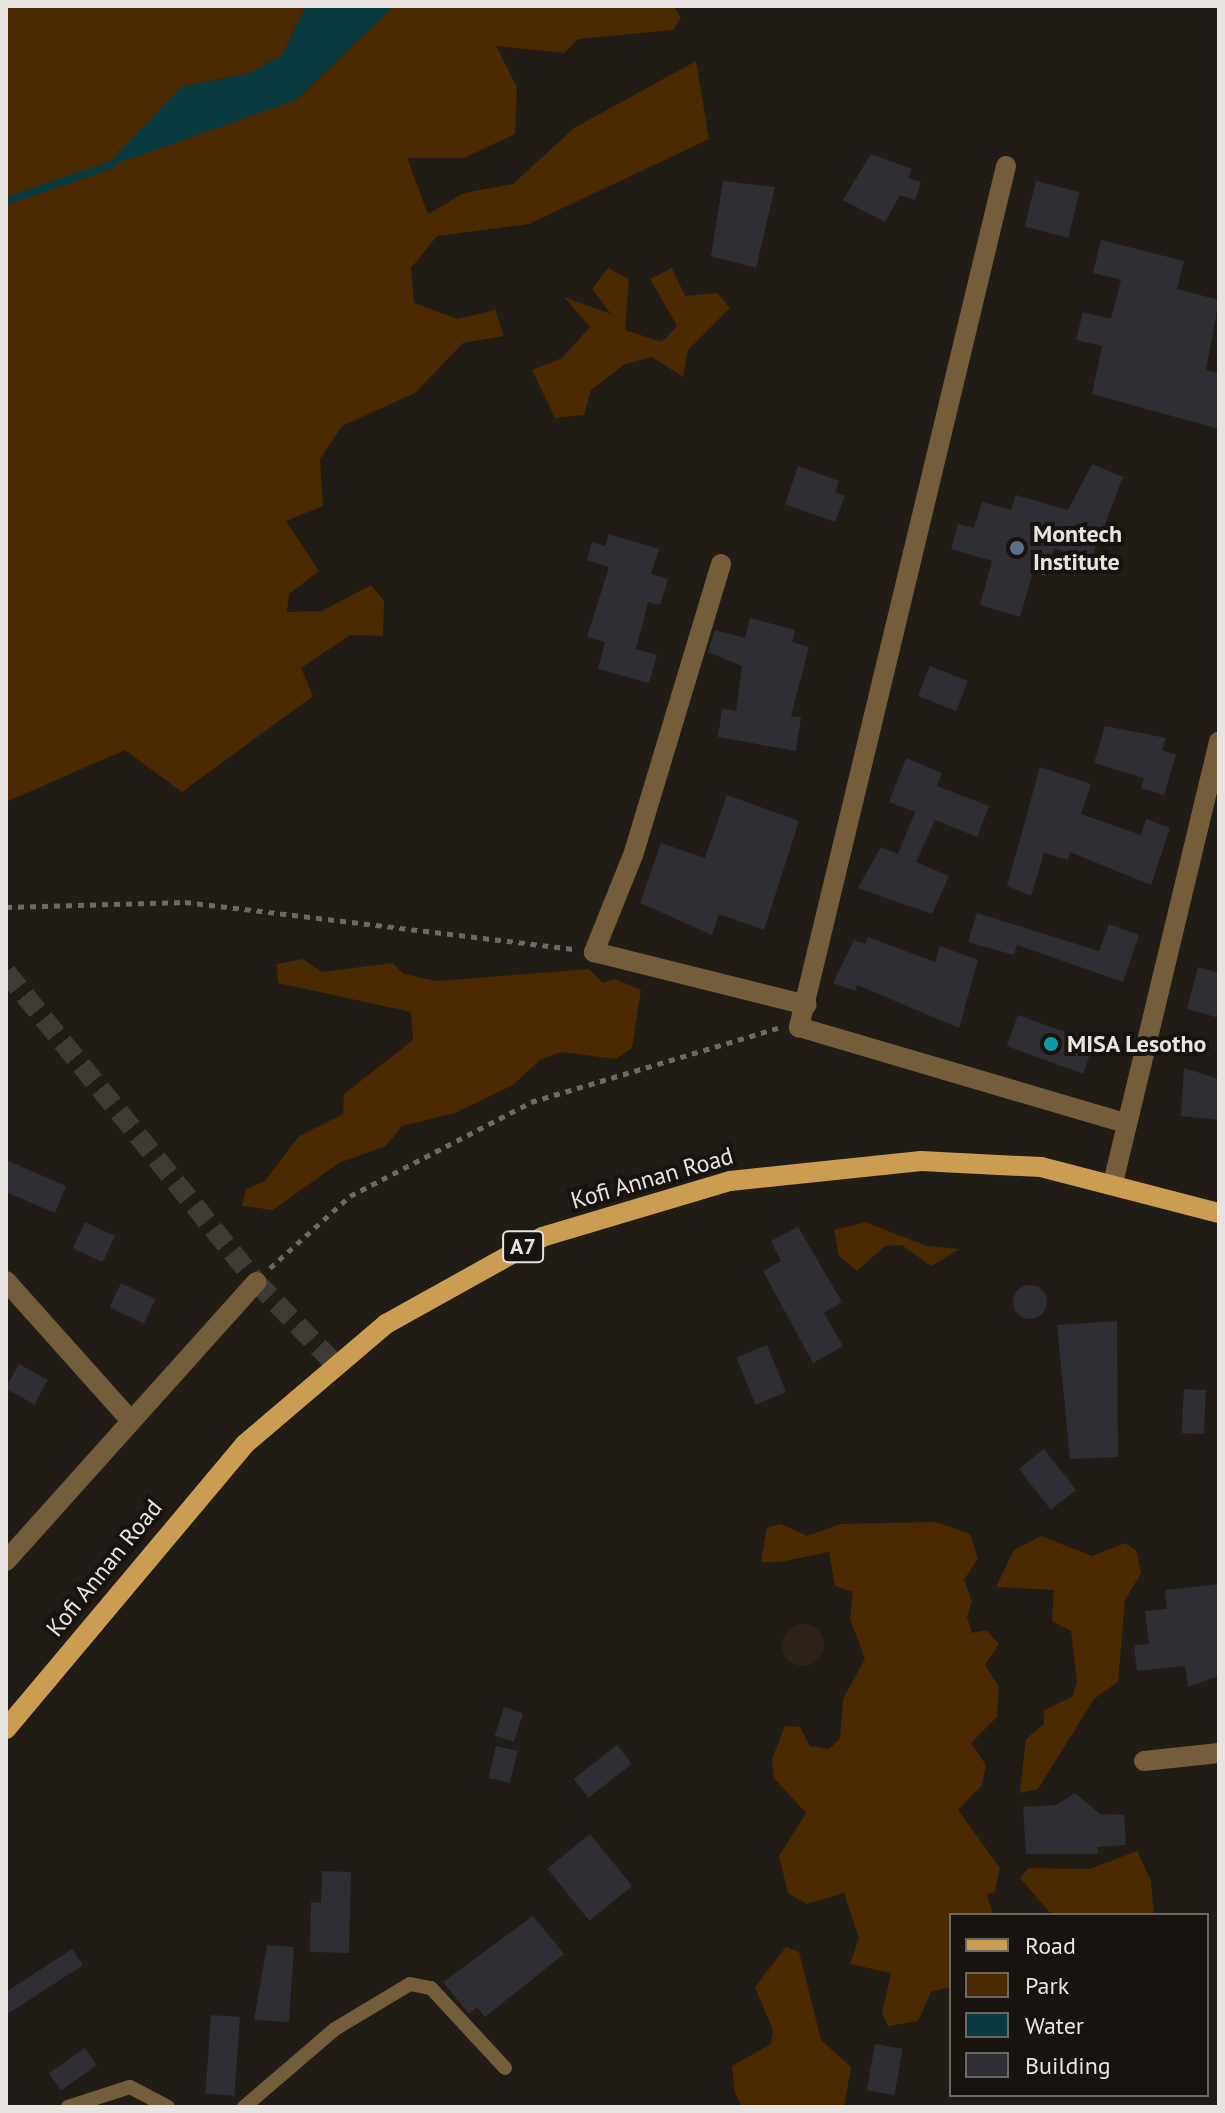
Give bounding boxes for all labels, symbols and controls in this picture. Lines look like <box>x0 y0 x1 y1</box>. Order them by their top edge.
place label: Montech Institute <box>1033 520 1122 576</box>
marker: Montech Institute <box>1008 539 1026 557</box>
place label: MISA Lesotho <box>1067 1030 1207 1058</box>
marker: MISA Lesotho <box>1042 1035 1060 1053</box>
street label: Kofi Annan Road <box>567 1141 737 1215</box>
road number: A7 <box>501 1229 545 1265</box>
street label: Kofi Annan Road <box>40 1494 168 1642</box>
legend <box>949 1913 1209 2097</box>
text: Road <box>1025 1930 1076 1961</box>
text: Park <box>1025 1970 1069 2001</box>
text: Water <box>1025 2010 1084 2041</box>
text: Building <box>1025 2050 1111 2081</box>

